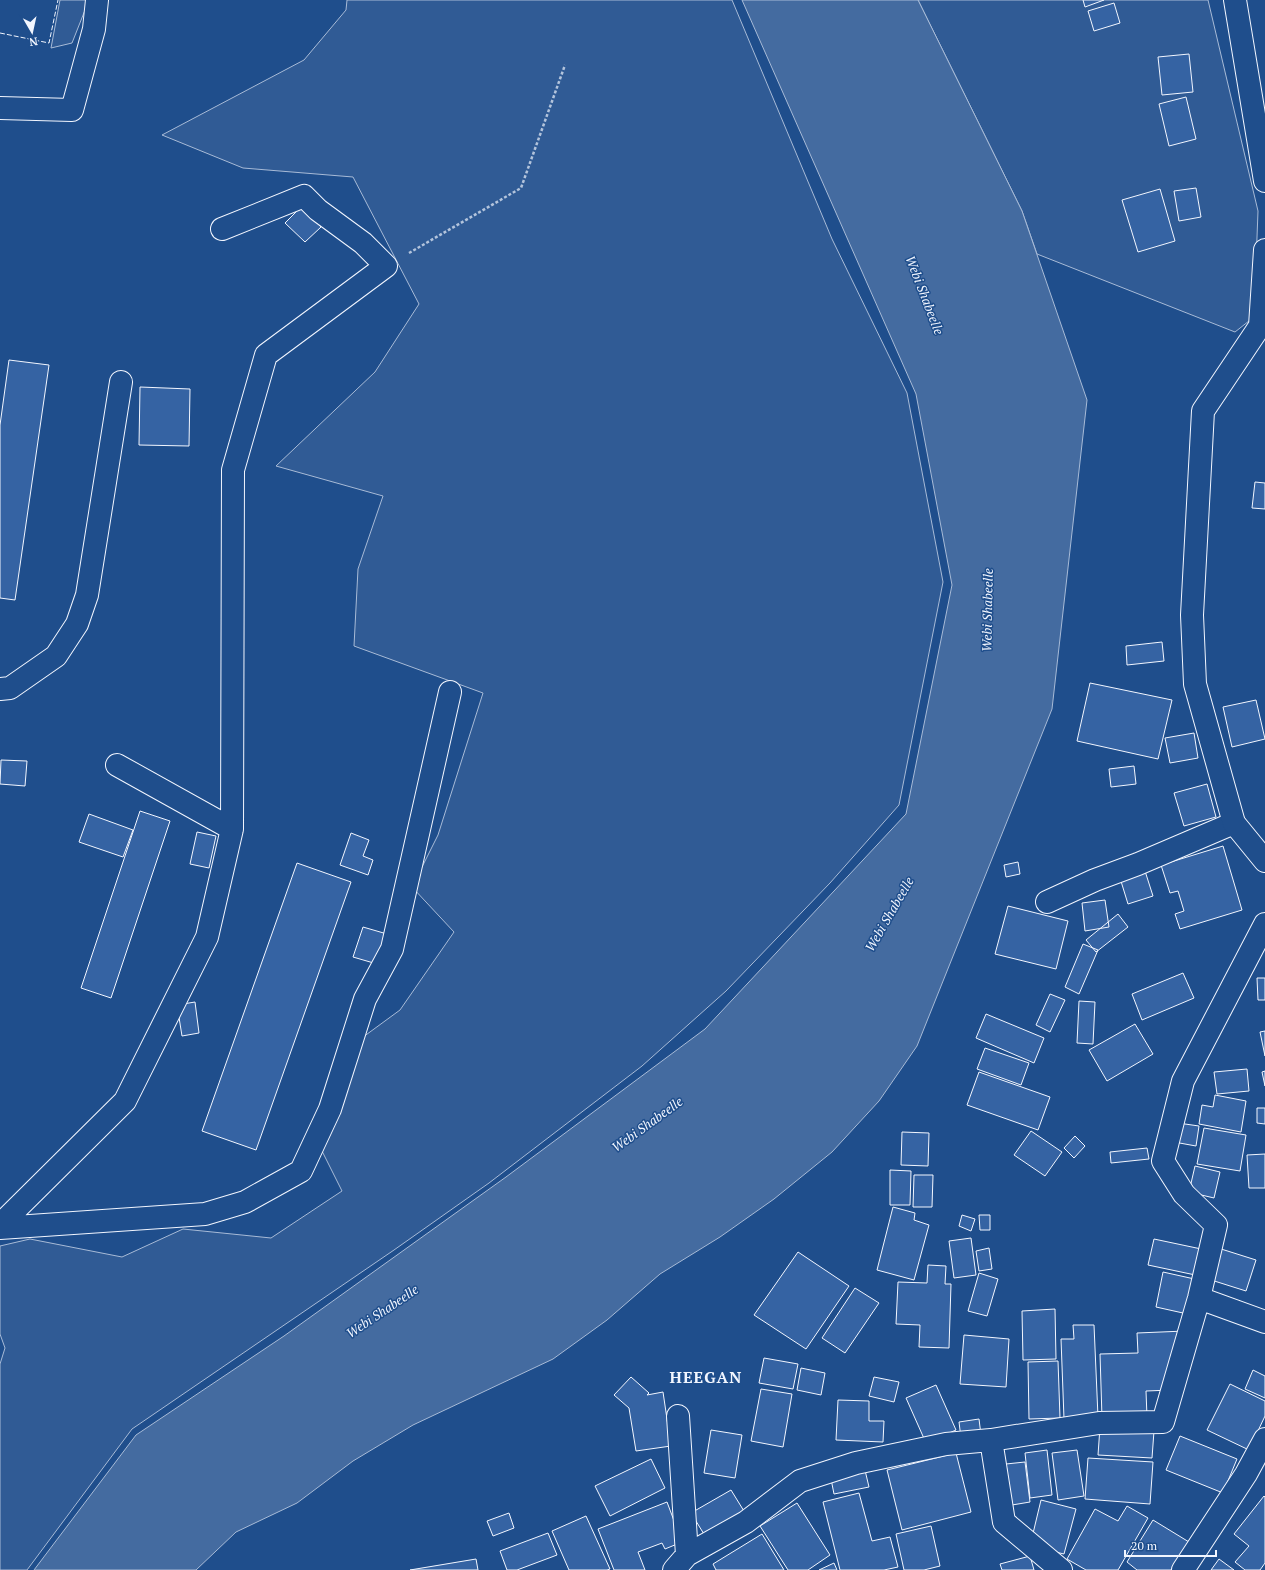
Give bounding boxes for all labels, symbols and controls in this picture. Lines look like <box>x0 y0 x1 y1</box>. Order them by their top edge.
north arrow <box>12 12 52 52</box>
text: N <box>28 34 39 50</box>
water label: Webi Shabeelle <box>902 253 948 337</box>
water label: Webi Shabeelle <box>977 568 997 652</box>
water label: Webi Shabeelle <box>860 873 918 955</box>
water label: Webi Shabeelle <box>608 1092 686 1156</box>
water label: Webi Shabeelle <box>342 1280 422 1342</box>
district label: HEEGAN <box>670 1366 742 1388</box>
scale bar <box>1125 1532 1216 1558</box>
text: 20 m <box>1131 1538 1158 1553</box>

